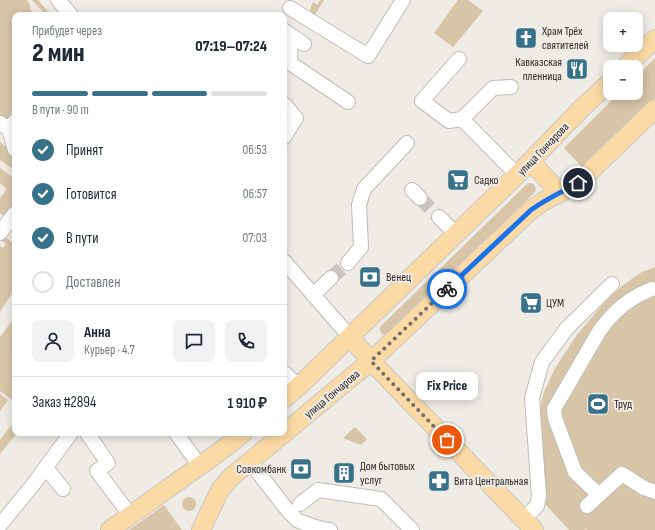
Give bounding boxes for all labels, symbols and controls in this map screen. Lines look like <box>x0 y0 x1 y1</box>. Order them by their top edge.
map controls <box>603 12 643 100</box>
button: + <box>603 12 643 52</box>
text: Прибудет через <box>32 23 102 39</box>
place label: Храм Трёх святителей <box>541 24 589 53</box>
church icon: Храм Трёх святителей <box>513 25 539 51</box>
text: 07:19–07:24 <box>195 37 267 56</box>
text: 2 мин <box>32 38 85 69</box>
place label: Кавказская пленница <box>515 55 562 84</box>
restaurant icon: Кавказская пленница <box>564 56 590 82</box>
button: − <box>603 60 643 100</box>
text: В пути · 90 m <box>32 102 89 118</box>
street label: улица Гончарова <box>514 119 573 179</box>
icon: check <box>32 139 54 161</box>
text: Принят <box>66 141 103 160</box>
text: 06:53 <box>242 142 267 158</box>
pin <box>561 166 595 200</box>
supermarket icon: Садко <box>445 167 471 193</box>
icon: home <box>567 172 589 194</box>
place label: Садко <box>474 173 499 188</box>
icon: check <box>32 183 54 205</box>
text: Готовится <box>66 185 117 204</box>
text: 06:57 <box>243 186 267 202</box>
icon: check <box>32 227 54 249</box>
text: В пути <box>66 229 98 248</box>
text: 07:03 <box>242 230 267 246</box>
bank icon: Венец <box>357 264 383 290</box>
courier <box>427 269 467 309</box>
place label: Венец <box>386 270 411 285</box>
text: Доставлен <box>66 273 120 292</box>
icon: bike <box>436 278 458 300</box>
supermarket icon: ЦУМ <box>518 290 544 316</box>
place label: ЦУМ <box>546 296 564 311</box>
button: person <box>32 320 74 362</box>
button: chat <box>173 320 215 362</box>
button: phone <box>225 320 267 362</box>
text: Анна <box>84 323 111 342</box>
text: Курьер · 4.7 <box>84 342 135 358</box>
street label: улица Гончарова <box>302 367 363 422</box>
callout: Fix Price <box>416 372 478 400</box>
text: Fix Price <box>427 378 467 394</box>
sports icon: Труд <box>585 391 611 417</box>
text: Заказ #2894 <box>32 393 96 412</box>
text: 1 910 ₽ <box>228 394 267 413</box>
place label: Труд <box>614 397 632 412</box>
pin <box>430 423 464 457</box>
icon: bag <box>436 429 458 451</box>
bank icon: Совкомбанк <box>288 456 314 482</box>
place label: Дом бытовых услуг <box>360 459 415 488</box>
building icon: Дом бытовых услуг <box>331 460 357 486</box>
place label: Совкомбанк <box>236 462 286 477</box>
pharmacy icon: Вита Центральная <box>426 468 452 494</box>
place label: Вита Центральная <box>454 474 528 489</box>

